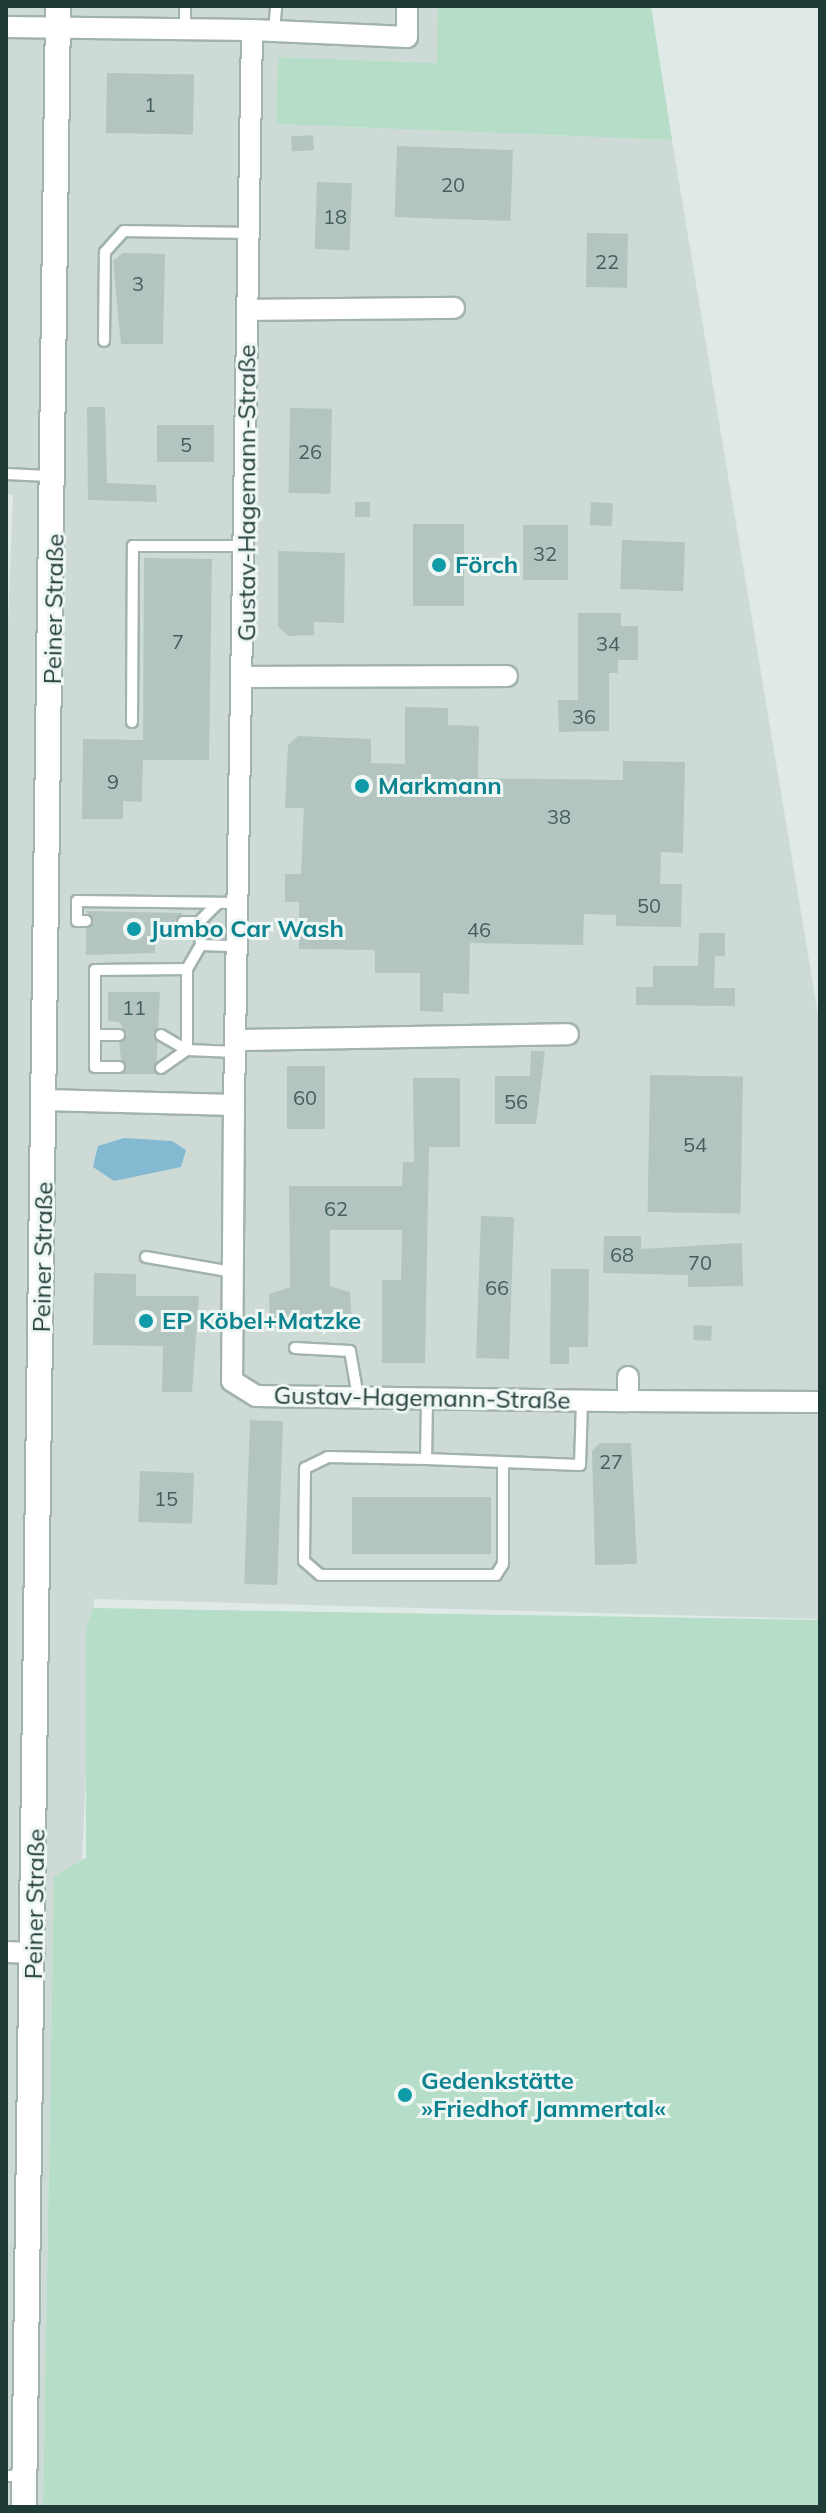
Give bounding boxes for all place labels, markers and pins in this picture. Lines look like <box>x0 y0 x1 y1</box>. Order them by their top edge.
place label: Förch <box>455 551 518 579</box>
marker: Förch <box>430 556 448 574</box>
place label: Markmann <box>378 772 502 800</box>
marker: Markmann <box>353 777 371 795</box>
place label: Jumbo Car Wash <box>150 915 344 943</box>
marker: Jumbo Car Wash <box>125 920 143 938</box>
place label: EP Köbel+Matzke <box>162 1307 361 1335</box>
marker: EP Köbel+Matzke <box>137 1312 155 1330</box>
place label: Gedenkstätte »Friedhof Jammertal« <box>421 2067 666 2123</box>
marker: Gedenkstätte »Friedhof Jammertal« <box>396 2086 414 2104</box>

